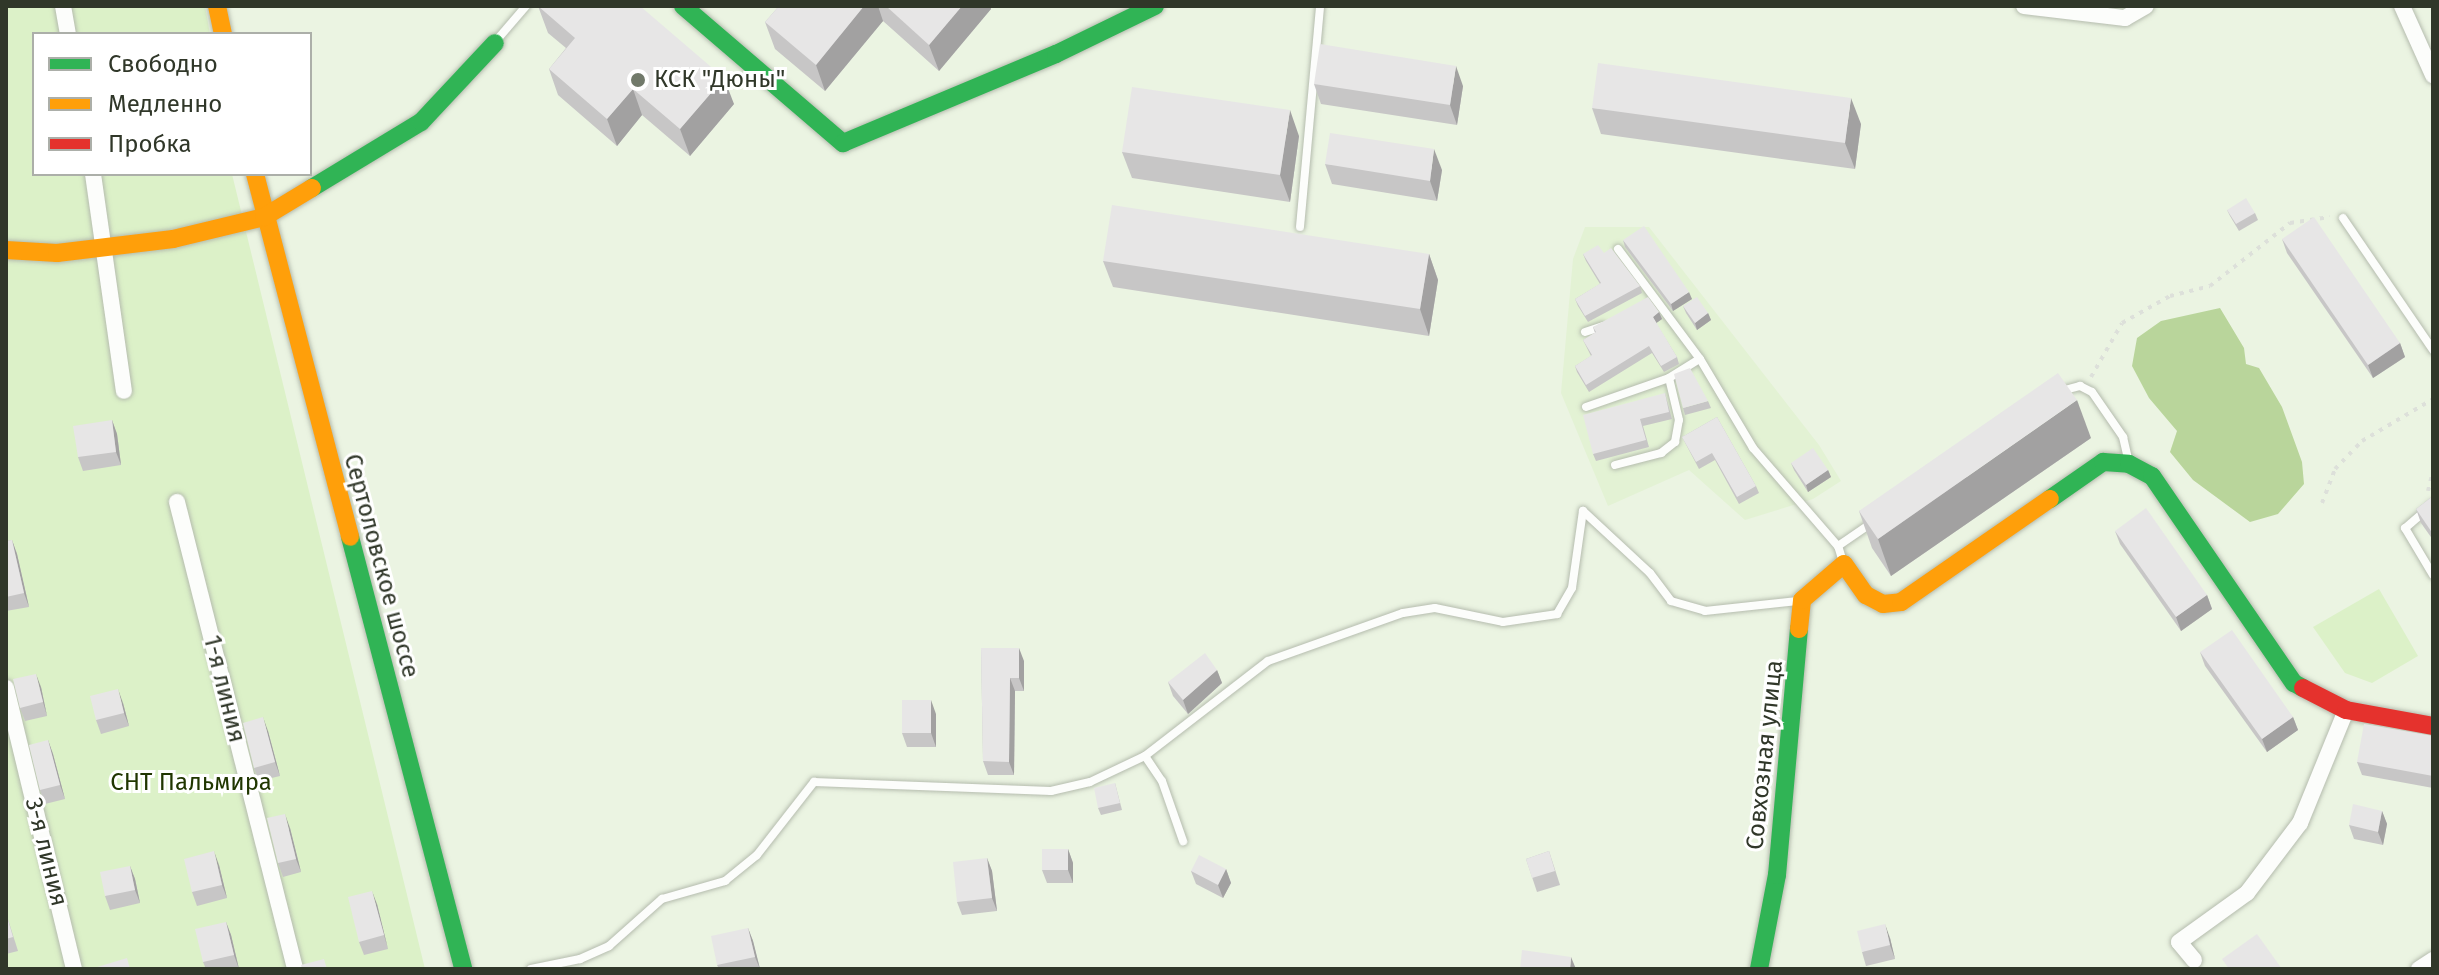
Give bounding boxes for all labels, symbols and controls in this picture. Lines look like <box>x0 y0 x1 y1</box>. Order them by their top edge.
legend <box>32 32 312 176</box>
text: Свободно <box>108 50 218 78</box>
place label: КСК "Дюны" <box>654 66 785 94</box>
marker: КСК "Дюны" <box>629 71 647 89</box>
text: Медленно <box>108 90 222 118</box>
text: Пробка <box>108 130 192 158</box>
street label: Сертоловское шоссе <box>337 451 425 681</box>
street label: 1-я линия <box>197 632 251 746</box>
street label: Совхозная улица <box>1741 659 1789 851</box>
park label: СНТ Пальмира <box>110 769 272 797</box>
street label: 3-я линия <box>19 795 73 909</box>

